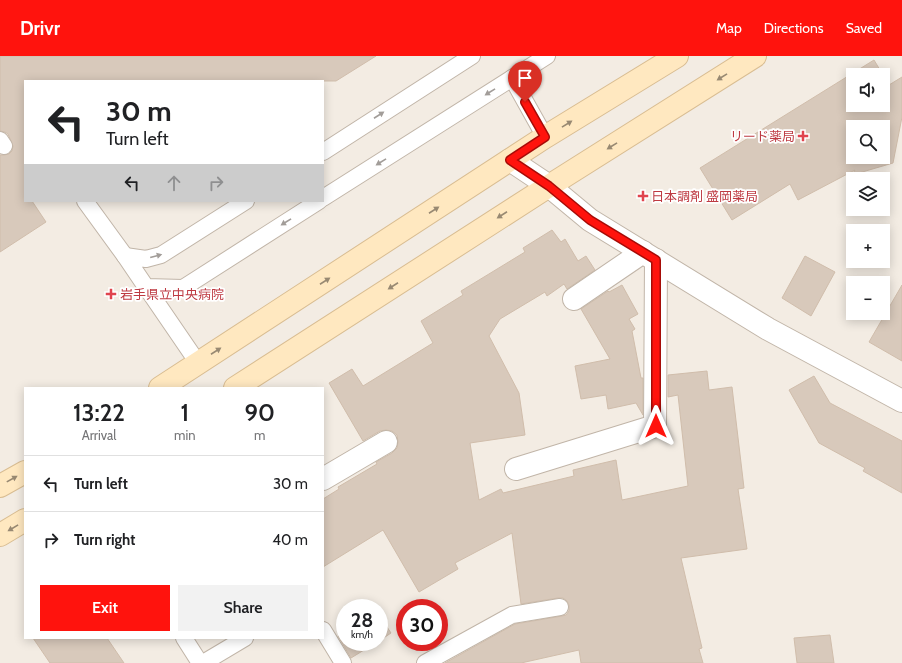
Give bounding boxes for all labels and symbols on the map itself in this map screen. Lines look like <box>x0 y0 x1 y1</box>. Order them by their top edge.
pin <box>508 61 542 102</box>
one-way arrow <box>716 73 728 80</box>
one-way arrow <box>485 88 495 96</box>
one-way arrow <box>374 112 385 119</box>
one-way arrow <box>561 120 573 127</box>
place label: リード薬局 <box>730 128 795 144</box>
marker: リード薬局 <box>798 131 808 141</box>
one-way arrow <box>607 142 617 150</box>
one-way arrow <box>375 158 386 165</box>
place label: 日本調剤 盛岡薬局 <box>651 188 758 204</box>
marker: 日本調剤 盛岡薬局 <box>638 191 648 201</box>
one-way arrow <box>429 206 439 214</box>
one-way arrow <box>496 212 508 219</box>
one-way arrow <box>281 218 291 226</box>
one-way arrow <box>149 253 162 259</box>
one-way arrow <box>319 277 331 284</box>
one-way arrow <box>388 282 398 290</box>
place label: 岩手県立中央病院 <box>120 286 224 302</box>
marker: 岩手県立中央病院 <box>105 288 117 300</box>
one-way arrow <box>210 348 222 355</box>
position arrow <box>635 405 677 447</box>
one-way arrow <box>7 476 18 483</box>
one-way arrow <box>7 524 18 531</box>
speed limit sign: 30 <box>396 599 448 651</box>

